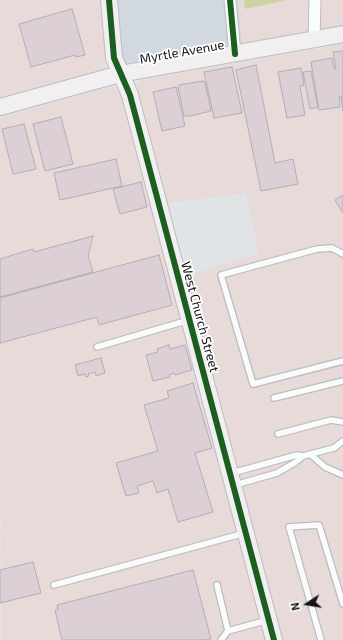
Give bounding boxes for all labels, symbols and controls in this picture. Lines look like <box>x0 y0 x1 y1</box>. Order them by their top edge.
street label: Myrtle Avenue <box>138 37 226 67</box>
street label: West Church Street <box>178 260 222 374</box>
north arrow <box>287 584 327 624</box>
text: N <box>288 601 302 612</box>

